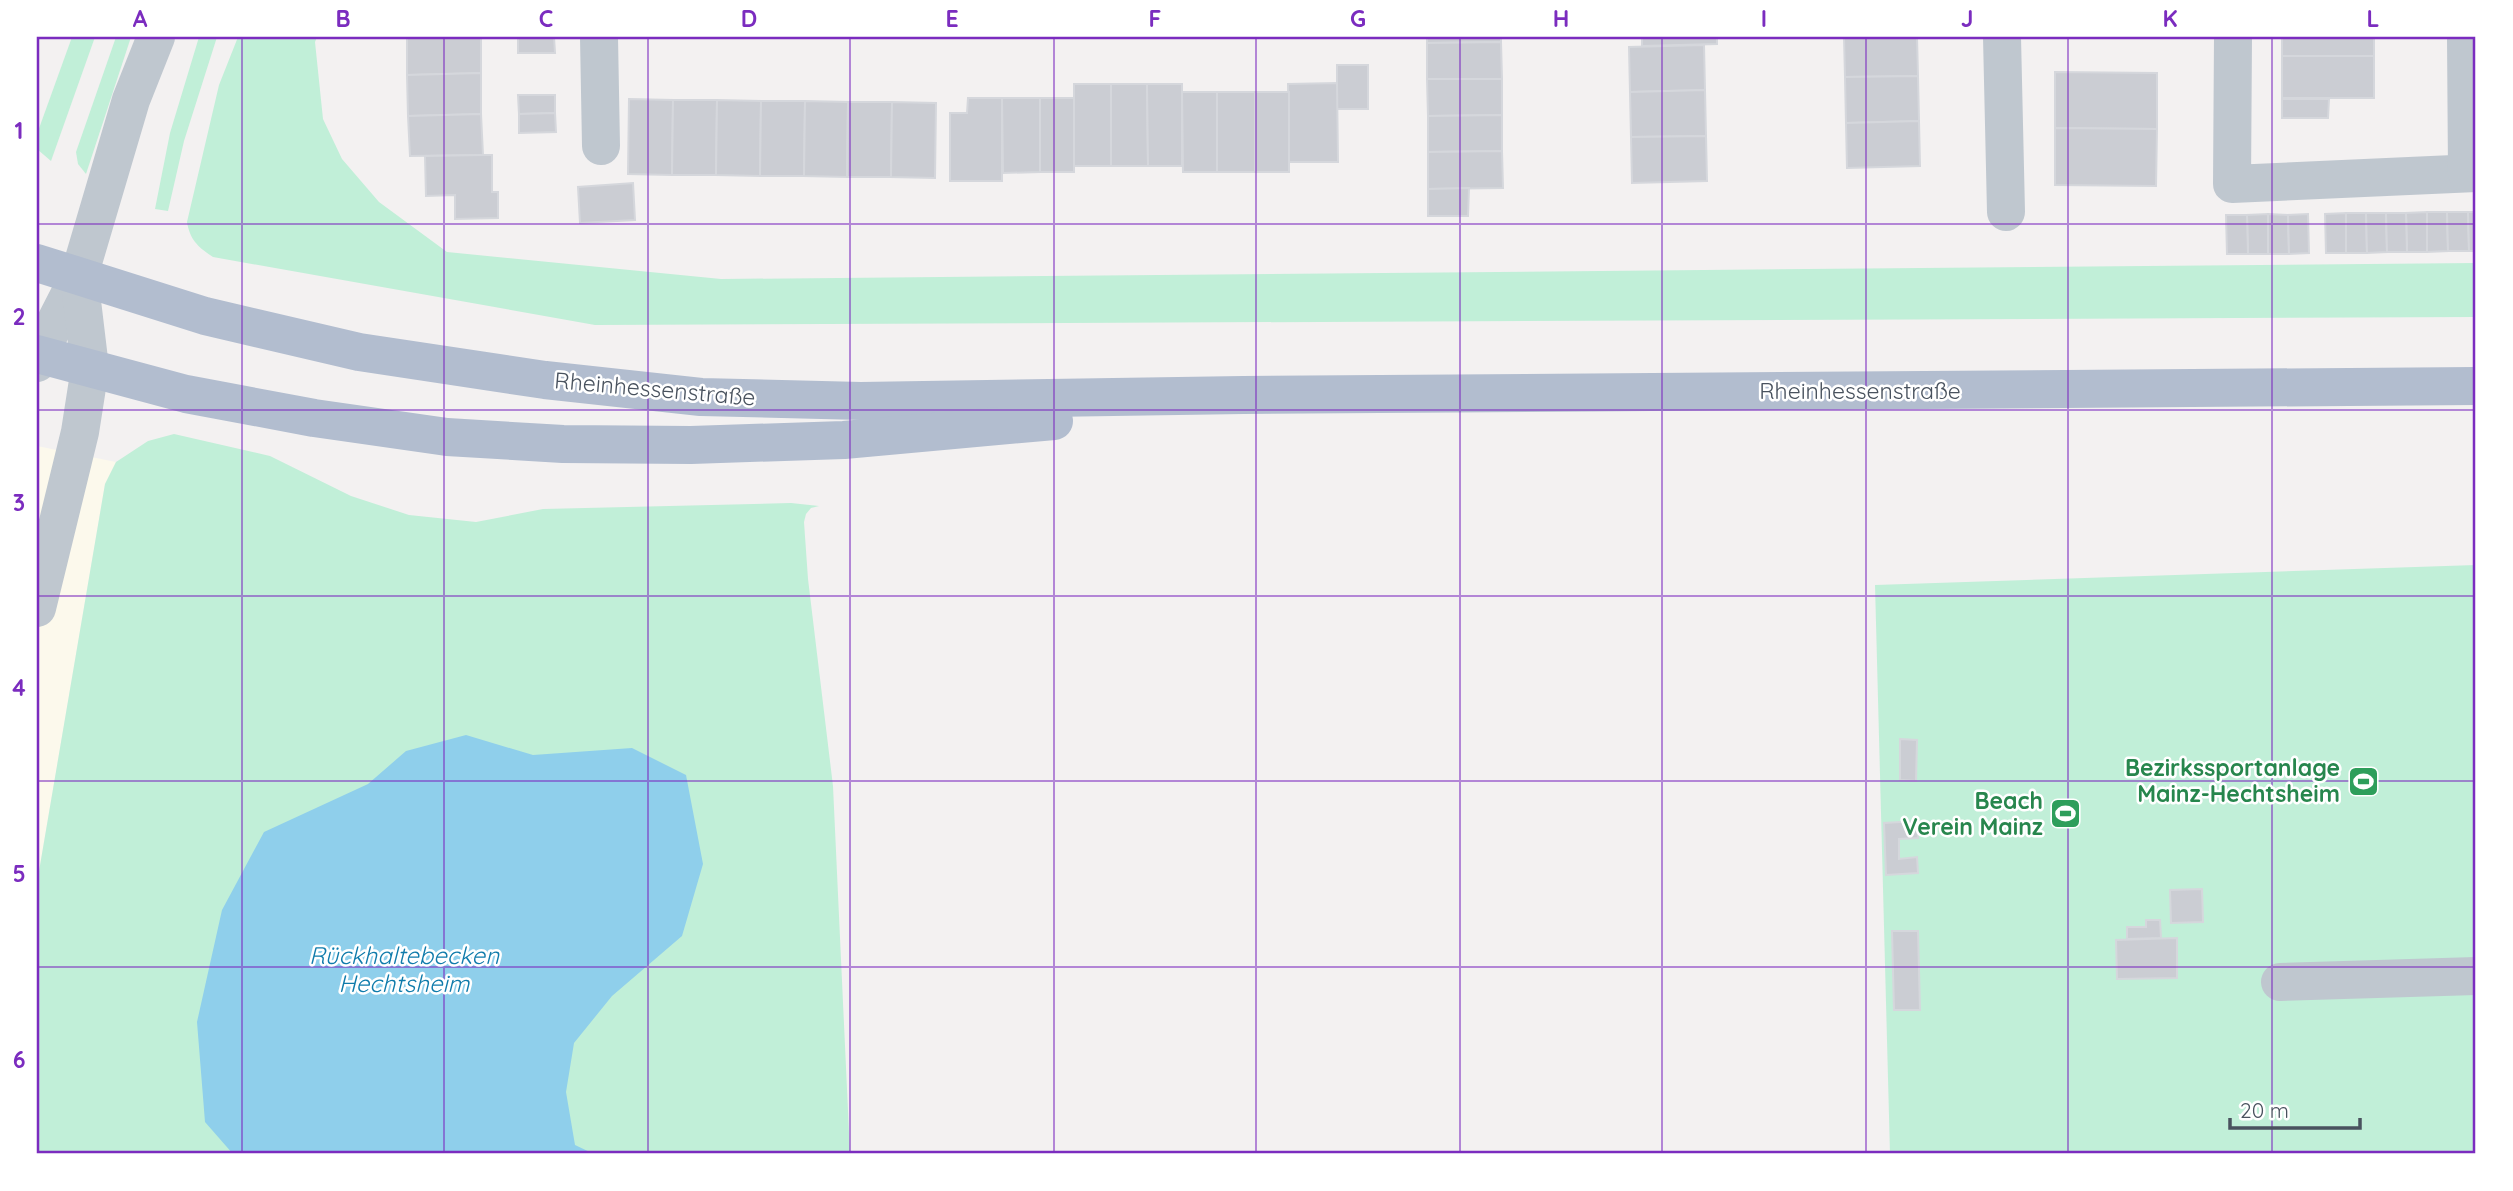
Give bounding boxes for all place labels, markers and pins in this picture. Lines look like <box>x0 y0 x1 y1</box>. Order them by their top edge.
place label: Bezirkssportanlage Mainz-Hechtsheim <box>2125 753 2340 808</box>
sports icon: Bezirkssportanlage Mainz-Hechtsheim <box>2346 764 2380 798</box>
place label: Beach Verein Mainz <box>1902 786 2043 841</box>
sports icon: Beach Verein Mainz <box>2049 797 2083 831</box>

